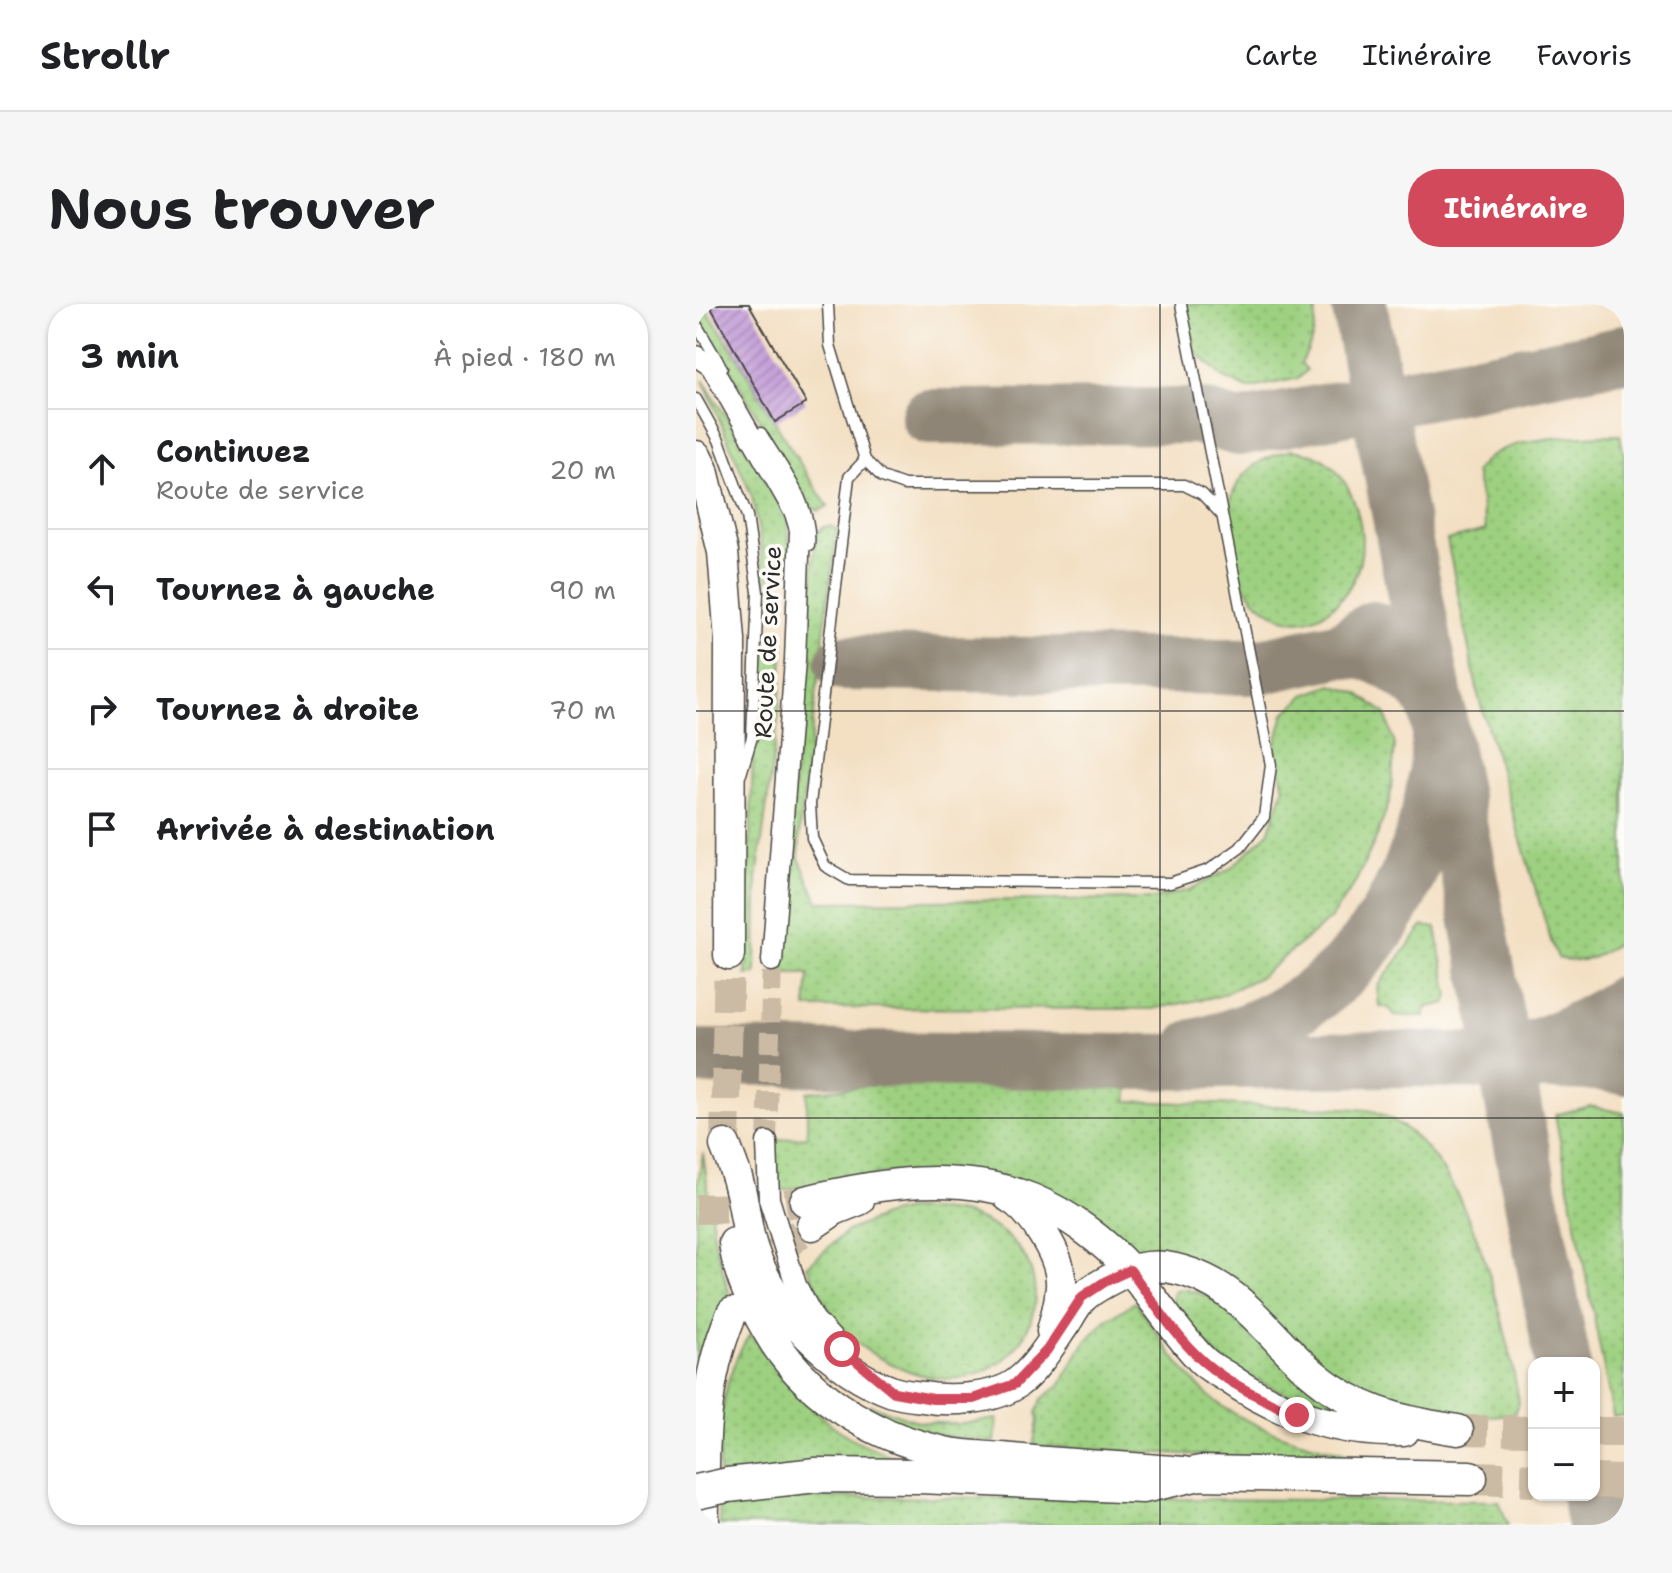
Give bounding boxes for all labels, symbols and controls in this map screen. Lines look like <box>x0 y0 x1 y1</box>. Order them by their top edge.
text: Strollr <box>40 30 170 81</box>
text: Carte <box>1245 36 1318 74</box>
text: Itinéraire <box>1362 36 1492 74</box>
text: Favoris <box>1536 36 1632 74</box>
button: Itinéraire <box>1408 169 1624 247</box>
text: Nous trouver <box>48 171 435 246</box>
text: 3 min <box>80 333 179 379</box>
text: À pied · 180 m <box>433 339 616 374</box>
text: Continuez <box>156 431 311 472</box>
icon: ahead <box>80 447 124 491</box>
text: 20 m <box>549 452 616 487</box>
text: Route de service <box>156 472 365 507</box>
street label: Route de service <box>747 545 789 739</box>
icon: left <box>80 567 124 611</box>
text: Tournez à gauche <box>156 569 435 610</box>
text: 90 m <box>549 572 616 607</box>
icon: right <box>80 687 124 731</box>
text: Tournez à droite <box>156 689 419 730</box>
text: 70 m <box>549 692 616 727</box>
icon: arrive <box>80 807 124 851</box>
text: Arrivée à destination <box>156 809 495 850</box>
route start <box>824 1331 860 1367</box>
map controls <box>1528 1357 1600 1501</box>
button: + <box>1528 1357 1600 1429</box>
route end <box>1279 1397 1315 1433</box>
button: − <box>1528 1429 1600 1501</box>

